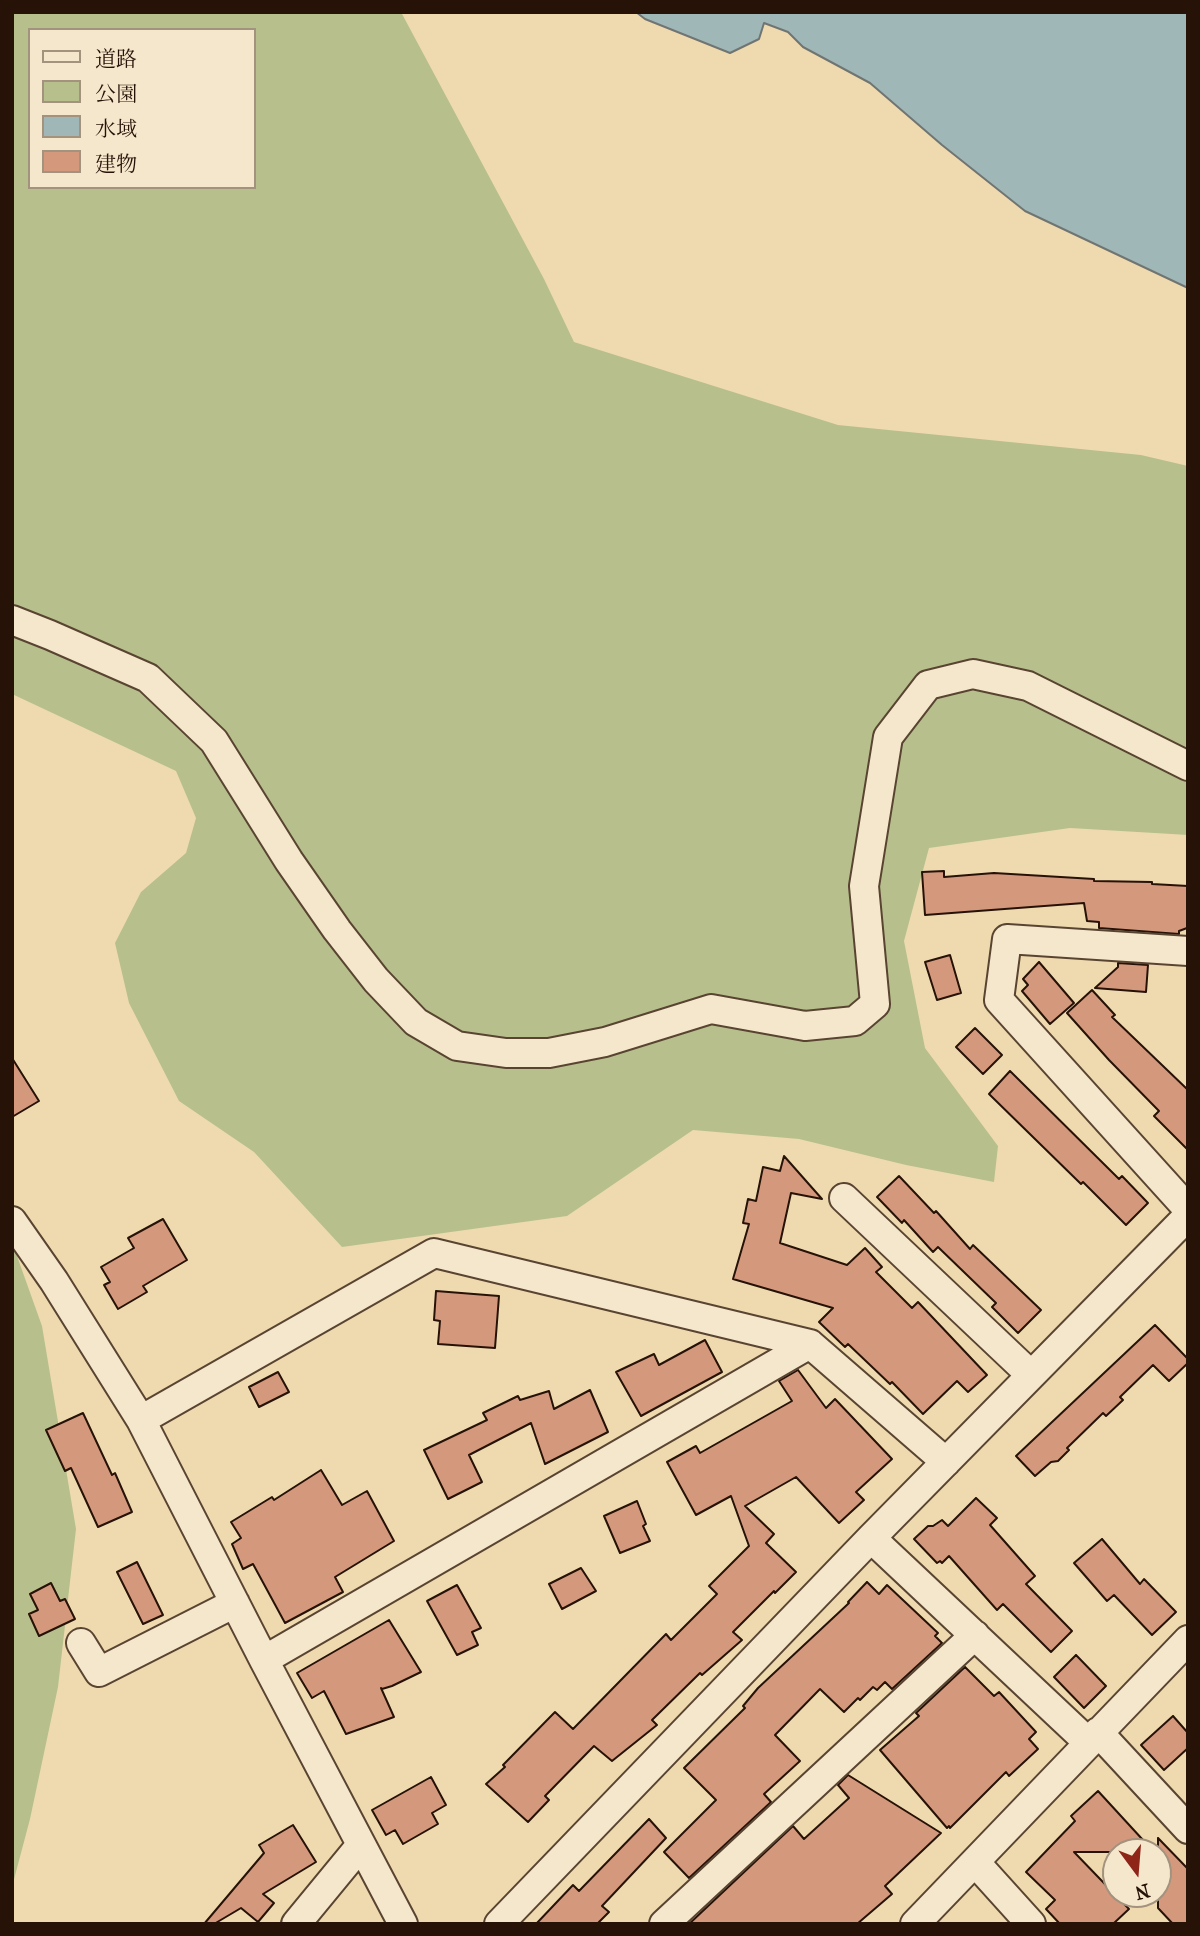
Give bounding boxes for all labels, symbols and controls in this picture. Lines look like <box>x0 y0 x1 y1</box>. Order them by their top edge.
legend <box>28 28 256 189</box>
text: 道路 <box>95 47 137 71</box>
text: 公園 <box>95 82 137 106</box>
text: 水域 <box>95 117 137 141</box>
text: 建物 <box>95 152 137 176</box>
north arrow <box>1102 1838 1172 1908</box>
text: N <box>1132 1879 1152 1904</box>

